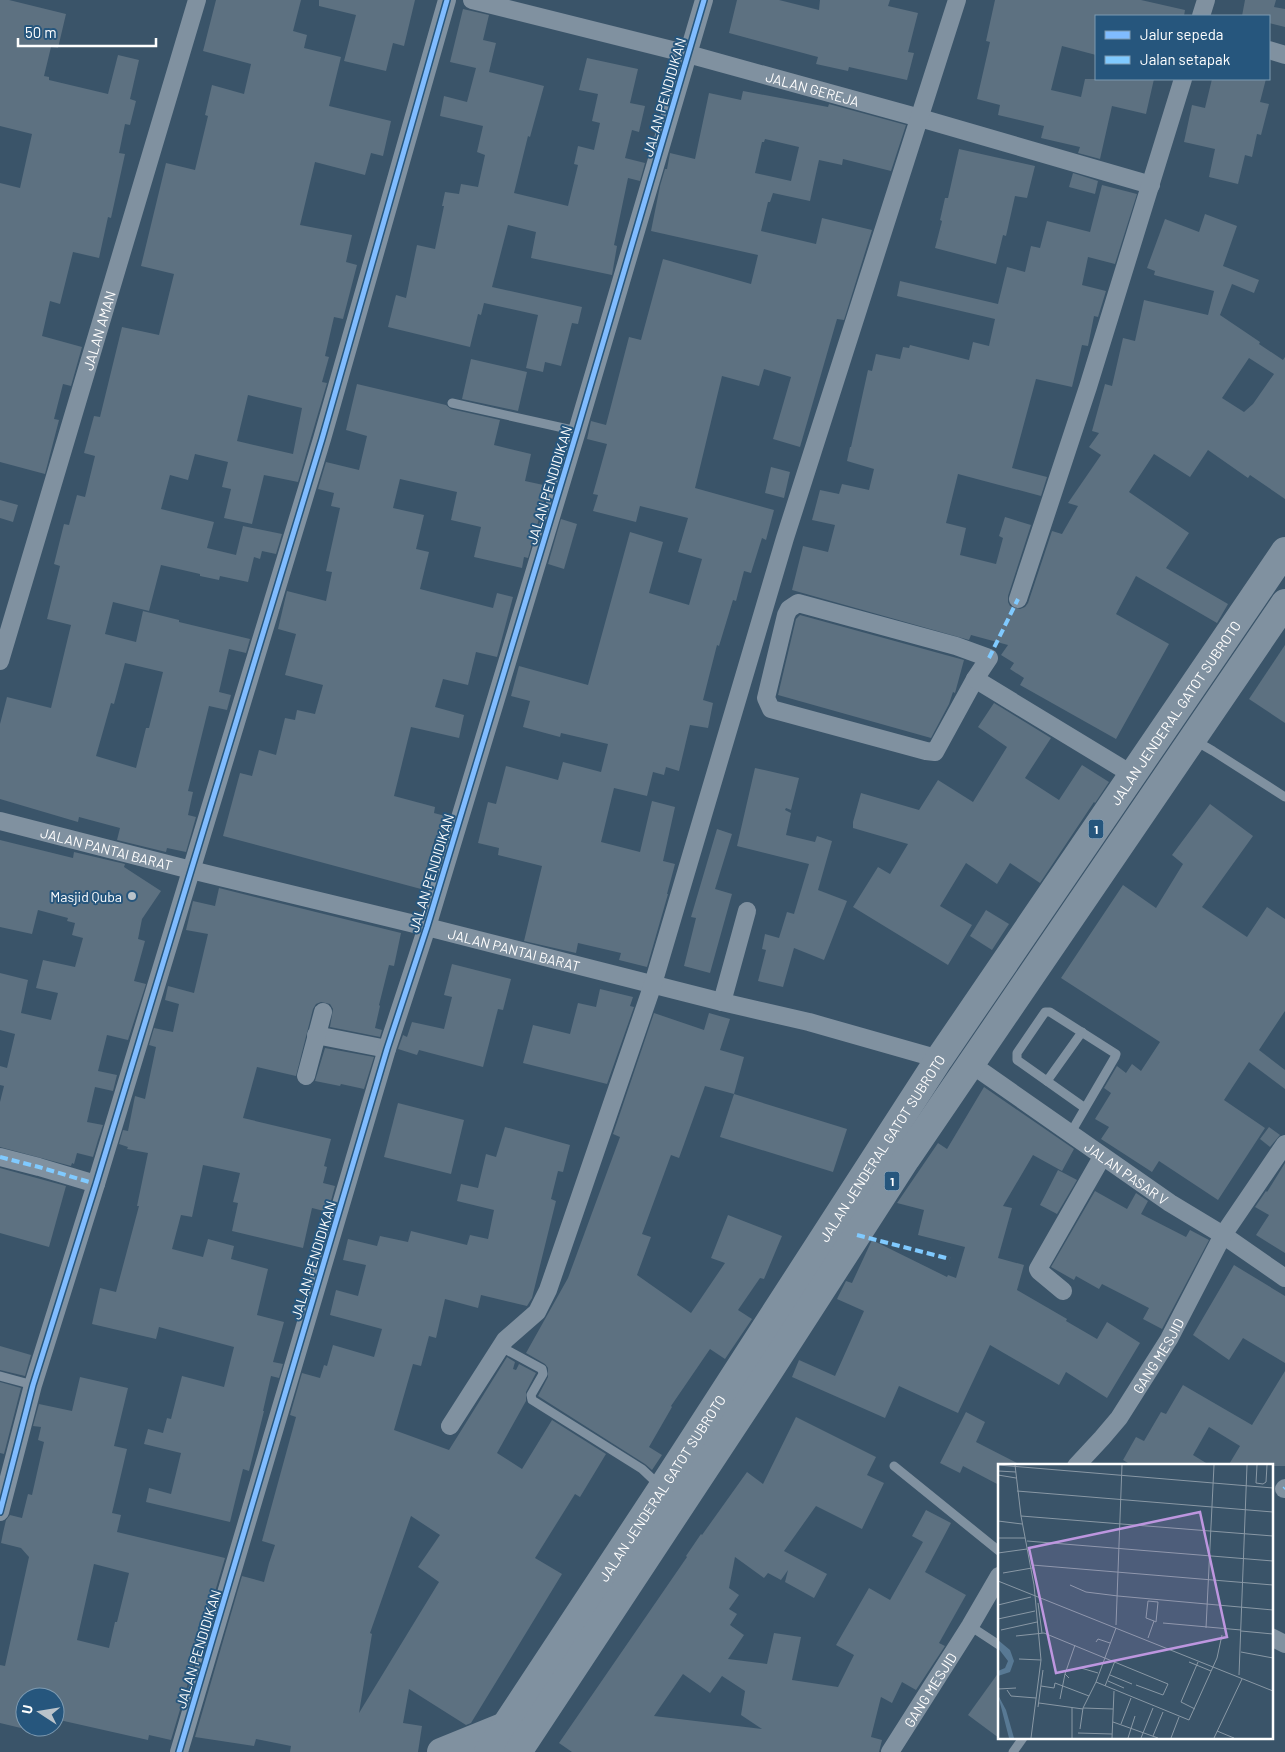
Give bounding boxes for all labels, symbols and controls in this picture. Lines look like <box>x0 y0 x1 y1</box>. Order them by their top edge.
scale bar <box>18 15 155 47</box>
legend <box>1095 15 1270 80</box>
text: 50 m <box>25 23 57 41</box>
text: Jalur sepeda <box>1140 25 1224 43</box>
street label: JALAN PENDIDIKAN <box>639 35 689 159</box>
text: Jalan setapak <box>1140 50 1231 68</box>
street label: JALAN GEREJA <box>764 67 862 110</box>
street label: JALAN AMAN <box>79 289 118 372</box>
street label: JALAN PENDIDIKAN <box>523 424 575 546</box>
street label: JALAN JENDERAL GATOT SUBROTO <box>1106 617 1244 808</box>
street label: JALAN PENDIDIKAN <box>405 812 457 934</box>
road number: 1 <box>1088 820 1104 839</box>
street label: JALAN PANTAI BARAT <box>39 823 174 873</box>
place label: Masjid Quba <box>50 888 122 905</box>
marker: Masjid Quba <box>126 890 138 902</box>
street label: JALAN PANTAI BARAT <box>446 924 582 974</box>
street label: JALAN JENDERAL GATOT SUBROTO <box>815 1051 948 1245</box>
street label: JALAN PASAR V <box>1082 1138 1172 1208</box>
road number: 1 <box>884 1172 900 1190</box>
street label: JALAN PENDIDIKAN <box>287 1199 339 1321</box>
street label: GANG MESJID <box>1128 1315 1187 1396</box>
street label: JALAN JENDERAL GATOT SUBROTO <box>594 1391 728 1584</box>
inset map <box>998 1464 1272 1740</box>
street label: JALAN PENDIDIKAN <box>172 1588 224 1710</box>
street label: GANG MESJID <box>900 1649 960 1730</box>
north arrow <box>15 1687 65 1737</box>
text: U <box>18 1703 36 1715</box>

